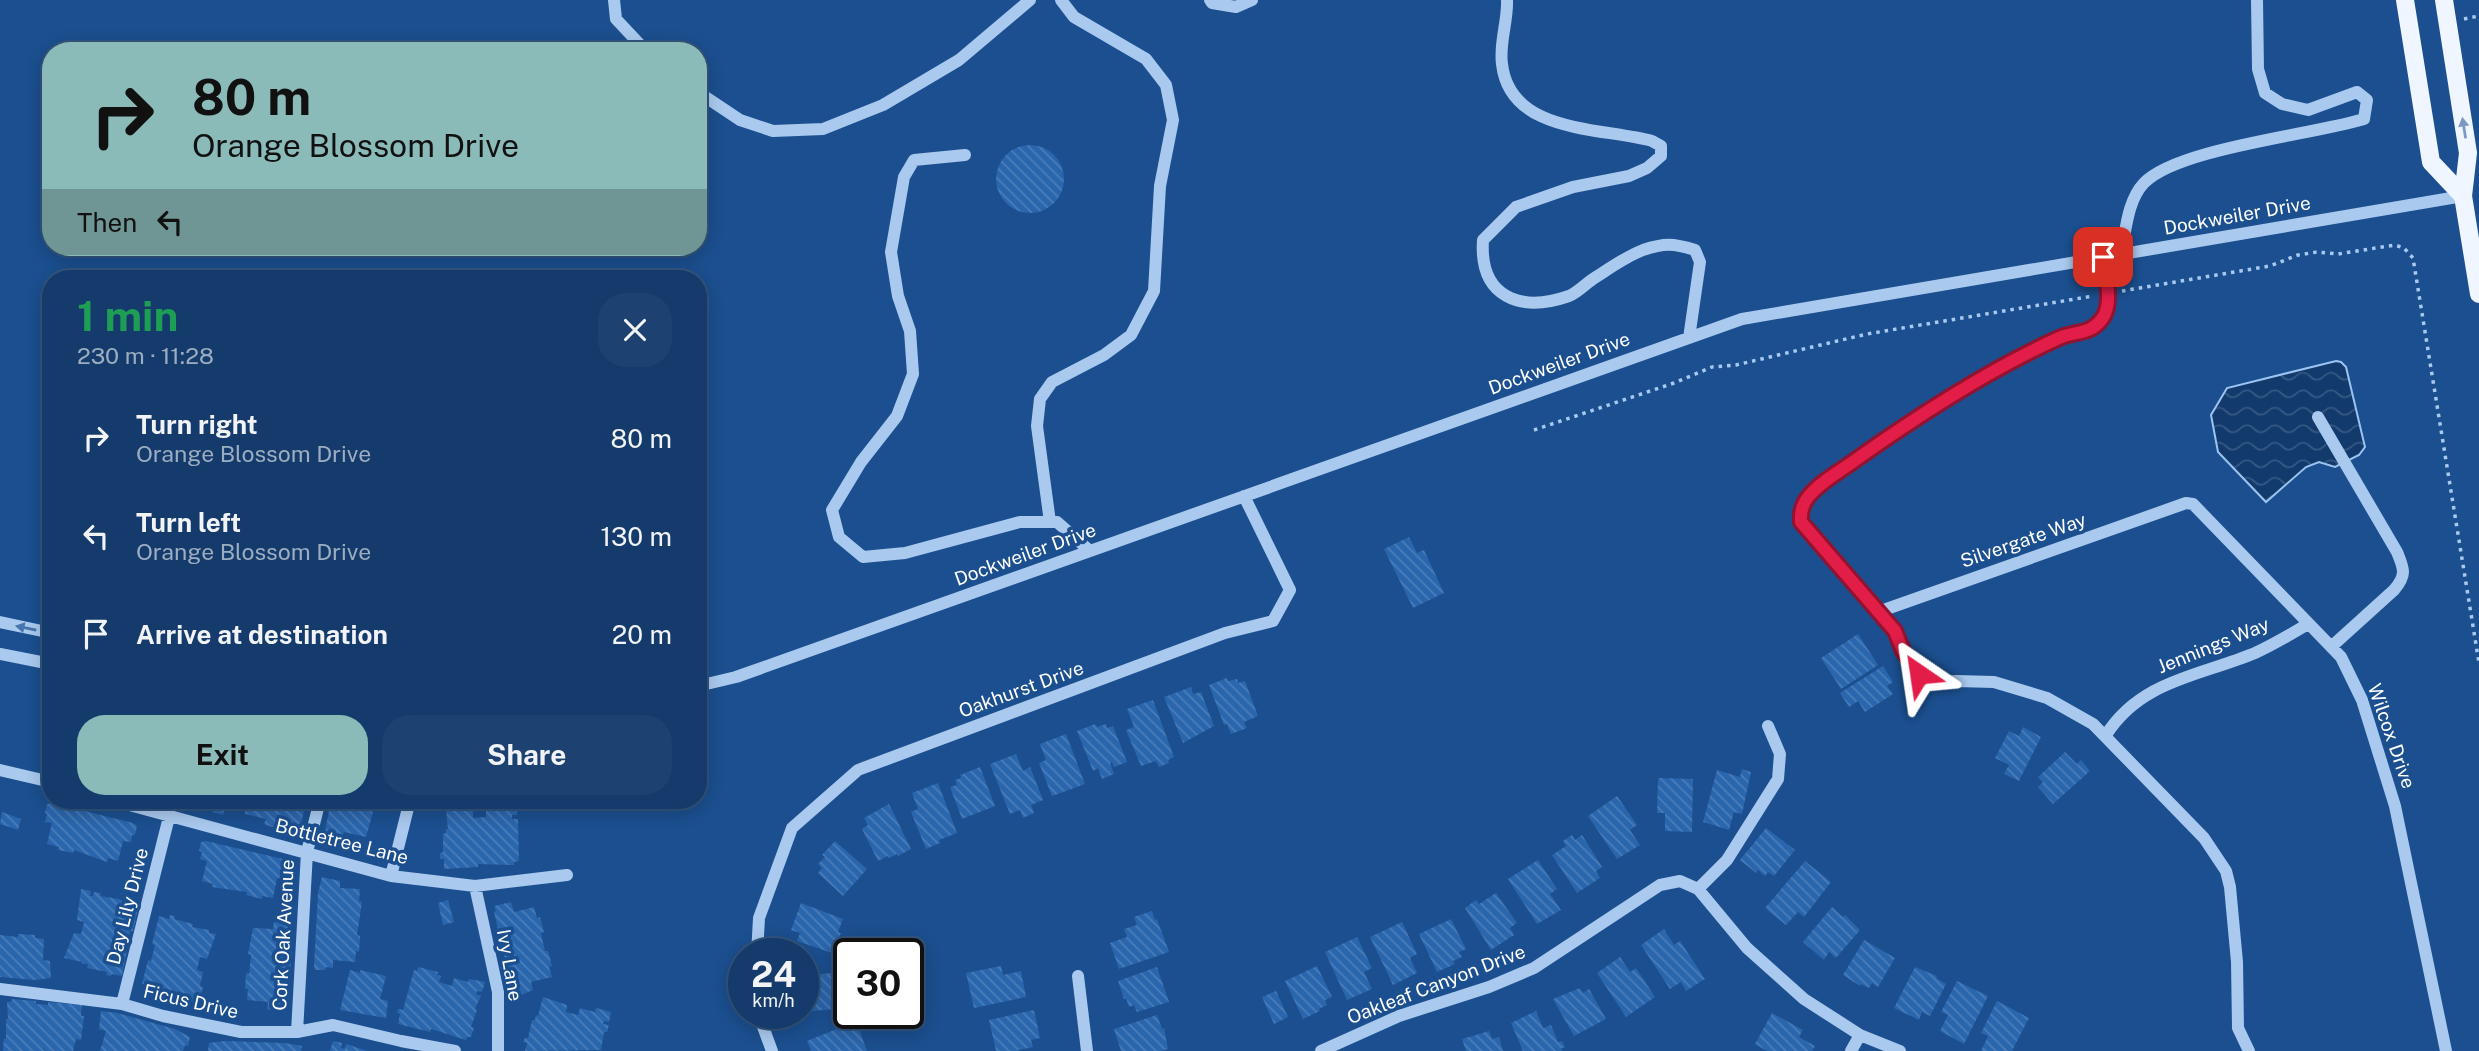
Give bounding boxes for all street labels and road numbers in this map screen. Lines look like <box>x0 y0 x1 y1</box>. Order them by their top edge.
street label: Dockweiler Drive <box>2162 191 2312 239</box>
street label: Dockweiler Drive <box>1485 327 1633 399</box>
street label: Silvergate Way <box>1957 508 2089 572</box>
street label: Dockweiler Drive <box>951 518 1099 590</box>
street label: Jennings Way <box>2154 613 2272 677</box>
street label: Oakhurst Drive <box>956 656 1086 722</box>
street label: Wilcox Drive <box>2364 681 2420 791</box>
street label: Bottletree Lane <box>273 814 411 868</box>
street label: Day Lily Drive <box>102 845 152 967</box>
street label: Cork Oak Avenue <box>268 859 298 1011</box>
street label: Ivy Lane <box>493 927 527 1003</box>
street label: Oakleaf Canyon Drive <box>1344 940 1528 1028</box>
street label: Ficus Drive <box>141 979 241 1023</box>

